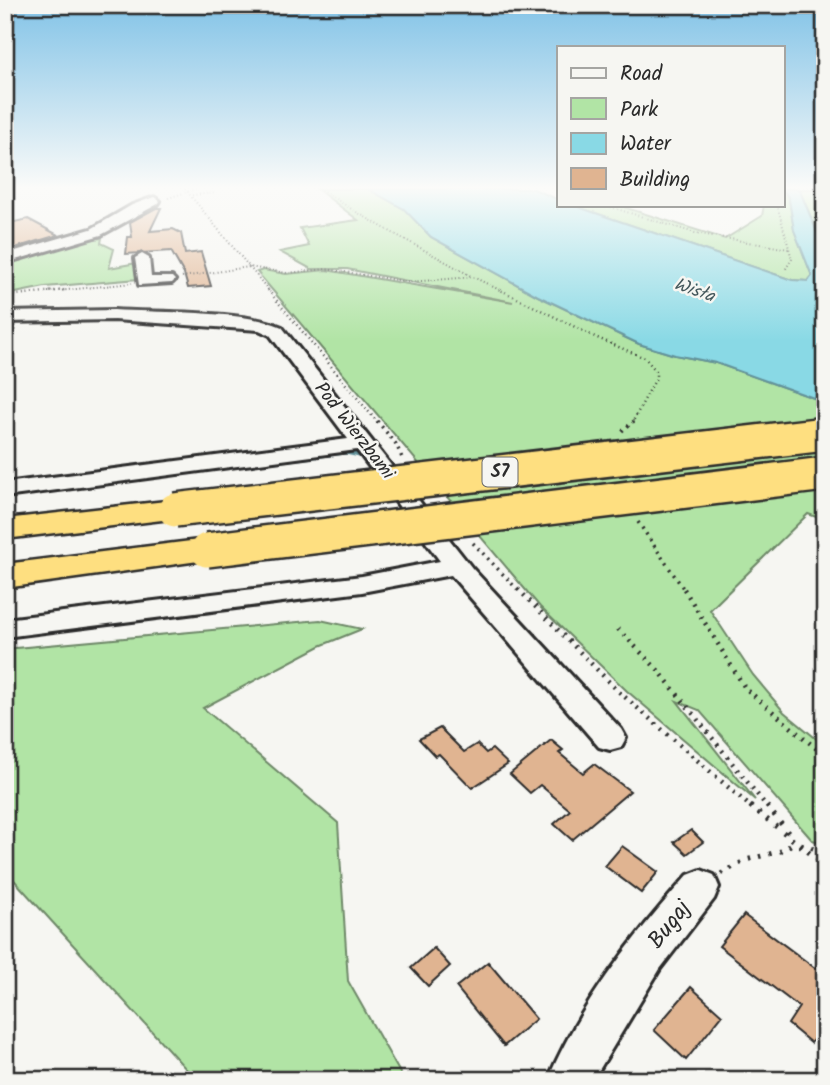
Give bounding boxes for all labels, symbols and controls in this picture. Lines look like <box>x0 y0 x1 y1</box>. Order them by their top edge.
legend <box>557 46 784 206</box>
text: Road <box>620 58 663 91</box>
text: Park <box>620 94 658 127</box>
text: Water <box>620 128 672 161</box>
text: Building <box>620 164 690 197</box>
water label: Wisła <box>670 271 720 312</box>
street label: Pod Wierzbami <box>306 376 403 488</box>
road number: S7 <box>482 458 518 486</box>
street label: Bugaj <box>639 892 701 957</box>

